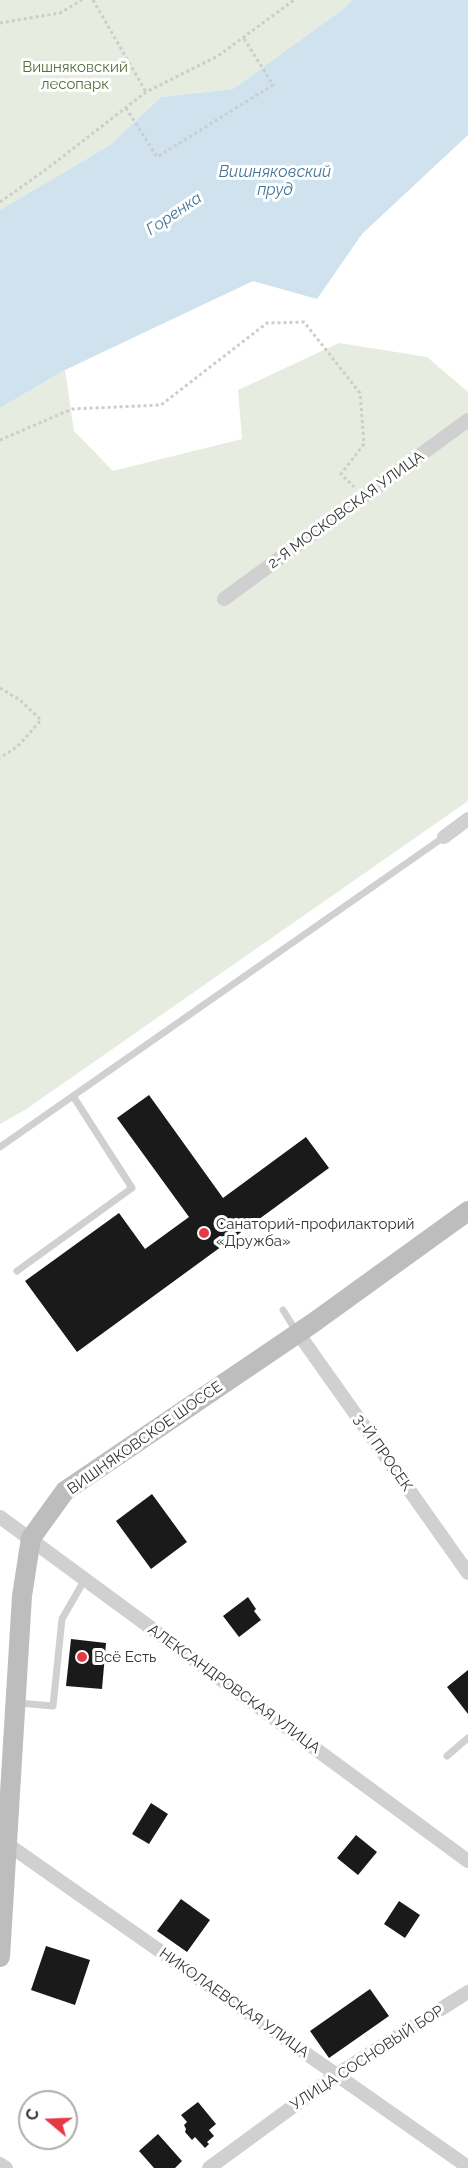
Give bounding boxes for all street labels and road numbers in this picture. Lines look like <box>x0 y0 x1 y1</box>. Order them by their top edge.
street label: 2-Я МОСКОВСКАЯ УЛИЦА <box>264 447 428 573</box>
street label: ВИШНЯКОВСКОЕ ШОССЕ <box>64 1378 226 1498</box>
street label: 3-Й ПРОСЕК <box>350 1411 416 1495</box>
street label: АЛЕКСАНДРОВСКАЯ УЛИЦА <box>144 1621 324 1757</box>
street label: НИКОЛАЕВСКАЯ УЛИЦА <box>156 1944 312 2062</box>
street label: УЛИЦА СОСНОВЫЙ БОР <box>287 2002 447 2114</box>

